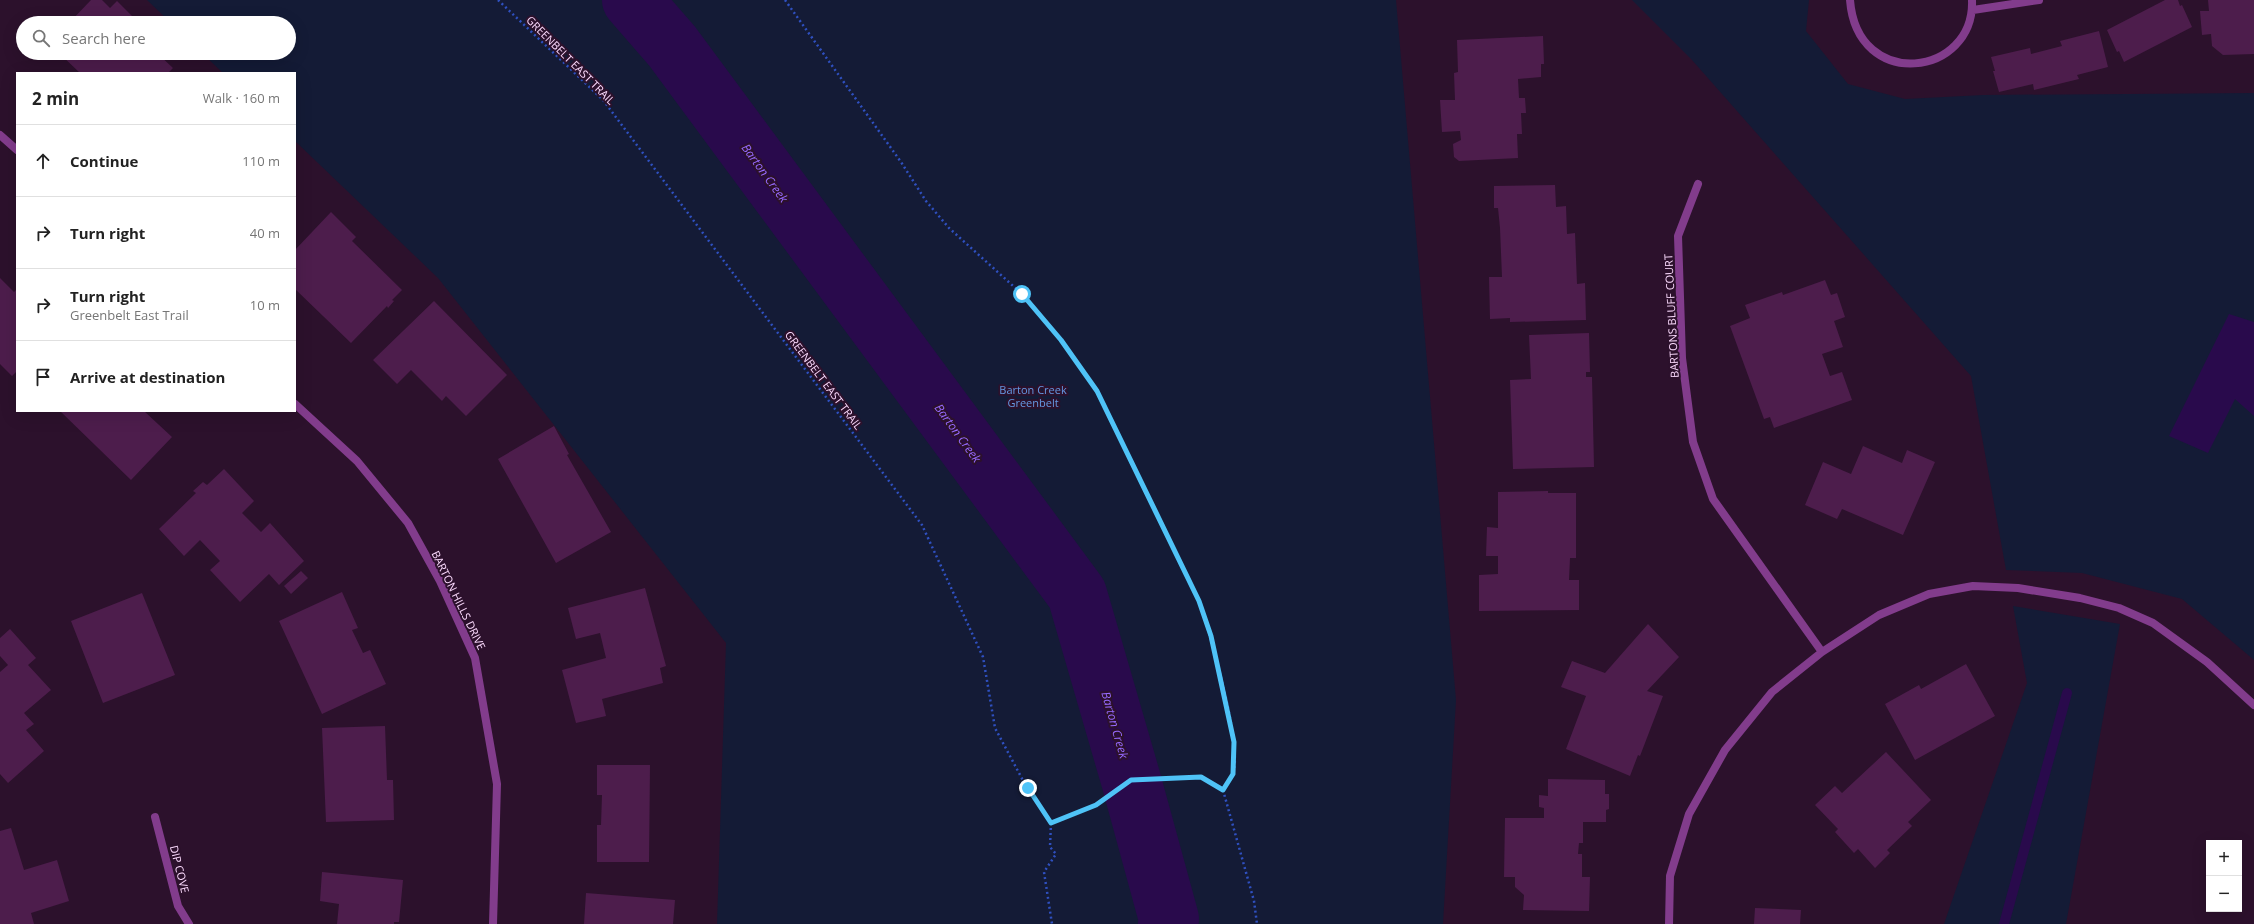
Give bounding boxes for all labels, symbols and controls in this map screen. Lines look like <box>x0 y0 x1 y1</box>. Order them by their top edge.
street label: GREENBELT EAST TRAIL <box>523 12 619 108</box>
search box <box>16 16 296 60</box>
icon: search <box>30 27 52 49</box>
text: Search here <box>62 28 146 48</box>
text: 2 min <box>32 87 79 110</box>
text: Walk · 160 m <box>203 89 280 107</box>
water label: Barton Creek <box>738 140 793 207</box>
icon: ahead <box>32 150 54 172</box>
text: Continue <box>70 151 138 171</box>
text: 110 m <box>242 152 280 170</box>
icon: right <box>32 222 54 244</box>
text: Turn right <box>70 223 145 243</box>
text: 40 m <box>250 224 280 242</box>
street label: BARTONS BLUFF COURT <box>1660 254 1682 378</box>
route start <box>1013 285 1031 303</box>
text: Turn right <box>70 286 145 306</box>
icon: right <box>32 294 54 316</box>
text: 10 m <box>250 296 280 314</box>
text: Greenbelt East Trail <box>70 306 189 324</box>
street label: GREENBELT EAST TRAIL <box>782 328 866 433</box>
icon: arrive <box>32 366 54 388</box>
text: Arrive at destination <box>70 367 225 387</box>
park label: Barton Creek Greenbelt <box>999 382 1067 410</box>
water label: Barton Creek <box>931 400 986 467</box>
street label: BARTON HILLS DRIVE <box>428 548 490 652</box>
water label: Barton Creek <box>1097 689 1133 762</box>
route end <box>1019 779 1037 797</box>
map controls <box>2206 840 2242 912</box>
button: + <box>2206 840 2242 876</box>
street label: DIP COVE <box>167 844 193 894</box>
button: − <box>2206 876 2242 912</box>

